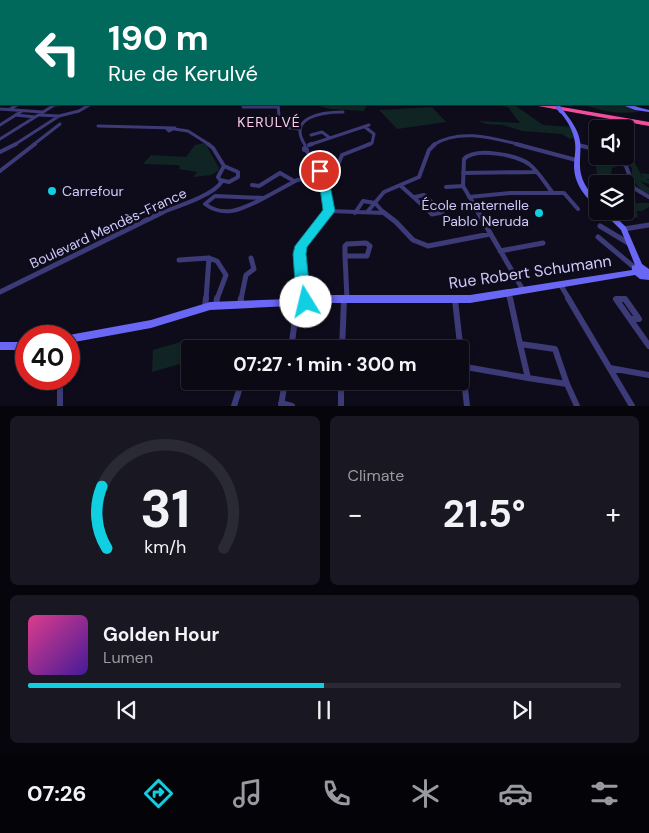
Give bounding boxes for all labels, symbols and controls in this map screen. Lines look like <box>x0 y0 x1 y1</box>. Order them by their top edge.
text: 190 m <box>108 15 209 61</box>
icon: left <box>25 20 90 85</box>
text: Rue de Kerulvé <box>108 59 258 88</box>
district label: KERULVÉ <box>237 113 301 131</box>
map controls <box>589 120 634 220</box>
button: sound <box>589 120 634 165</box>
pin <box>299 150 341 192</box>
icon: arrive <box>306 157 334 185</box>
button: layers <box>589 175 634 220</box>
place label: Carrefour <box>62 182 124 200</box>
street label: Boulevard Mendès-France <box>27 184 189 272</box>
marker: Carrefour <box>46 185 58 197</box>
place label: École maternelle Pablo Neruda <box>421 196 529 230</box>
marker: École maternelle Pablo Neruda <box>533 207 545 219</box>
street label: Rue Robert Schumann <box>447 250 613 294</box>
position arrow <box>279 275 331 327</box>
speed limit sign: 40 <box>15 325 80 390</box>
text: 07:27 · 1 min · 300 m <box>233 352 417 377</box>
text: Climate <box>348 465 404 486</box>
text: 31 <box>140 475 190 543</box>
text: 21.5° <box>443 489 526 539</box>
text: − <box>348 496 363 533</box>
text: + <box>606 496 621 533</box>
text: km/h <box>144 535 186 559</box>
text: Golden Hour <box>103 622 219 647</box>
text: Lumen <box>103 647 153 668</box>
icon: previous <box>113 696 141 724</box>
icon: pause <box>310 696 338 724</box>
icon: next <box>508 696 536 724</box>
icon: directions <box>141 776 176 811</box>
icon: music <box>230 776 265 811</box>
icon: phone <box>319 776 354 811</box>
icon: climate <box>408 776 443 811</box>
icon: car <box>498 776 533 811</box>
icon: filters <box>587 776 622 811</box>
text: 07:26 <box>27 779 87 808</box>

